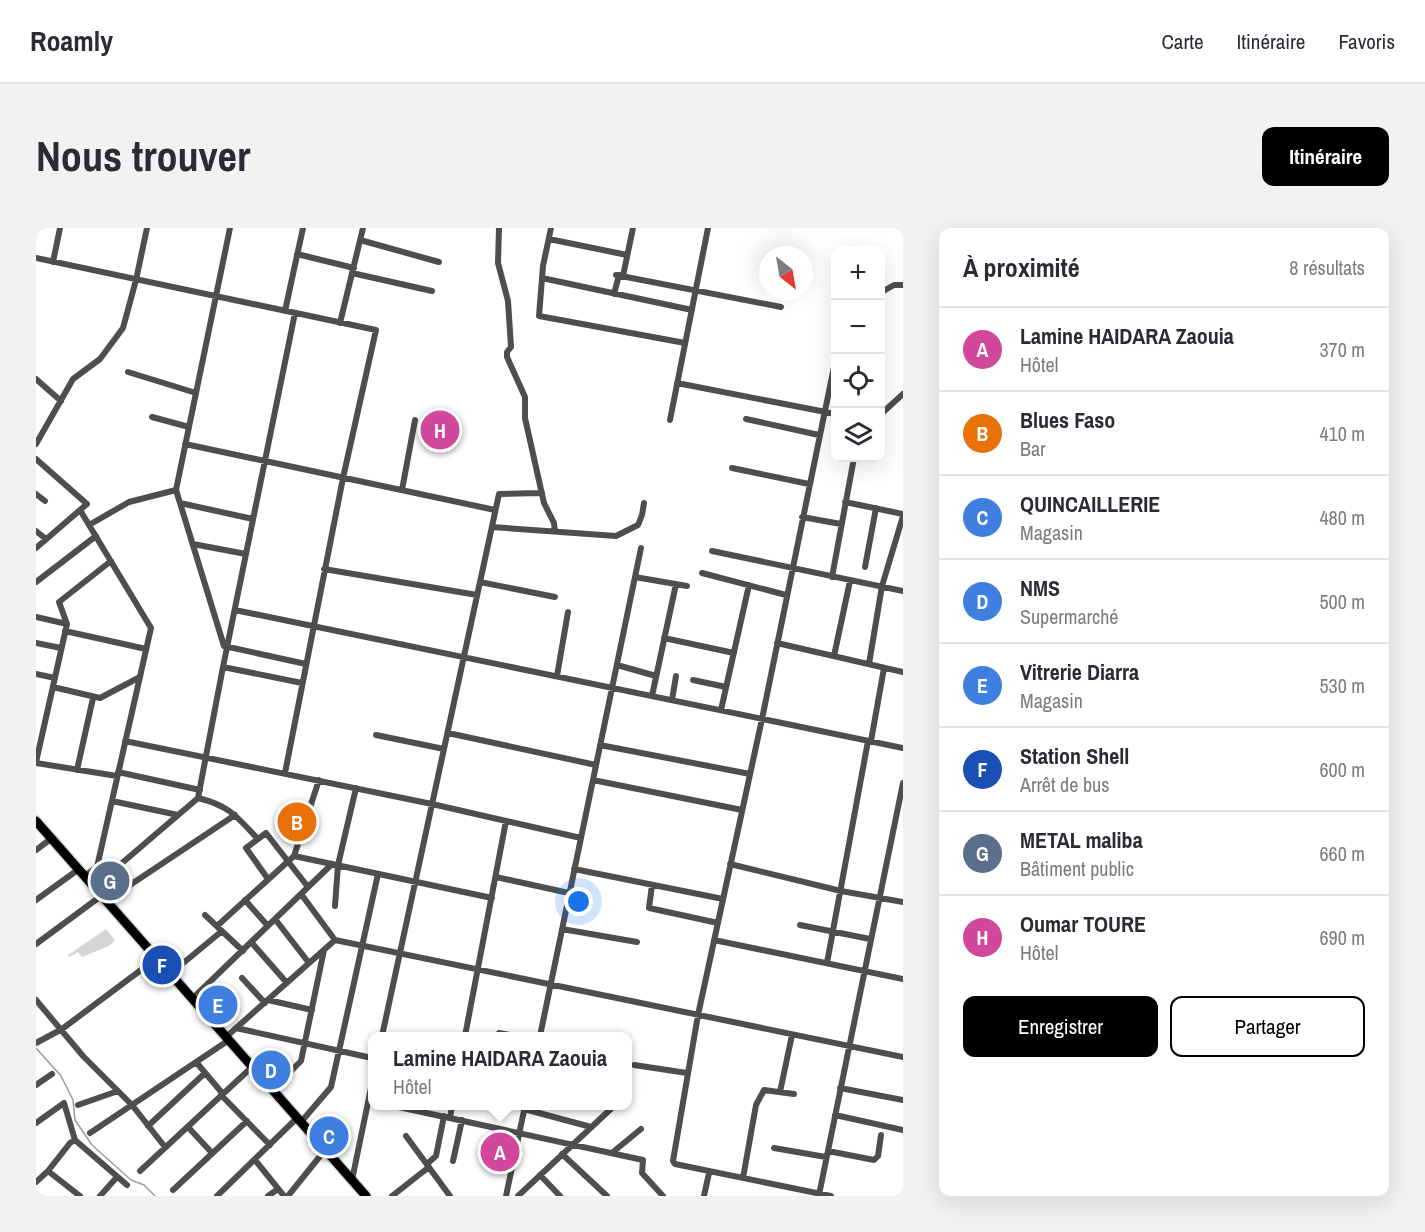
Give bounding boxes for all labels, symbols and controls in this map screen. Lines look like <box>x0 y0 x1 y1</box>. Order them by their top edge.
text: Roamly <box>30 22 113 60</box>
text: Carte <box>1161 27 1204 56</box>
text: Itinéraire <box>1237 27 1305 56</box>
text: Favoris <box>1338 27 1395 56</box>
button: Itinéraire <box>1262 127 1389 186</box>
text: Nous trouver <box>36 128 250 184</box>
north arrow <box>759 246 813 300</box>
map controls <box>831 246 885 462</box>
button: + <box>831 246 885 300</box>
text: À proximité <box>963 250 1080 285</box>
text: 8 résultats <box>1289 254 1365 281</box>
button: − <box>831 300 885 354</box>
text: Lamine HAIDARA Zaouia <box>1020 321 1234 351</box>
text: A <box>977 336 988 363</box>
text: 370 m <box>1319 336 1365 363</box>
text: Hôtel <box>1020 351 1058 378</box>
button: locate <box>831 354 885 408</box>
text: Blues Faso <box>1020 405 1115 435</box>
pin: H <box>420 408 460 452</box>
button: layers <box>831 408 885 462</box>
text: B <box>977 420 988 447</box>
text: 410 m <box>1319 420 1365 447</box>
text: Bar <box>1020 435 1046 462</box>
text: QUINCAILLERIE <box>1020 489 1160 519</box>
text: C <box>977 504 988 531</box>
text: 480 m <box>1319 504 1365 531</box>
text: Magasin <box>1020 519 1083 546</box>
text: NMS <box>1020 573 1060 603</box>
text: D <box>977 588 988 615</box>
text: 500 m <box>1319 588 1365 615</box>
text: Supermarché <box>1020 603 1118 630</box>
text: Vitrerie Diarra <box>1020 657 1139 687</box>
text: E <box>977 672 988 699</box>
text: 530 m <box>1319 672 1365 699</box>
text: Magasin <box>1020 687 1083 714</box>
text: Station Shell <box>1020 741 1129 771</box>
text: F <box>977 756 988 783</box>
text: 600 m <box>1319 756 1365 783</box>
text: Arrêt de bus <box>1020 771 1109 798</box>
pin: B <box>278 800 316 844</box>
text: METAL maliba <box>1020 825 1143 855</box>
text: G <box>976 840 989 867</box>
text: 660 m <box>1319 840 1365 867</box>
text: Bâtiment public <box>1020 855 1134 882</box>
pin: G <box>90 858 130 904</box>
your location <box>564 887 593 916</box>
text: Oumar TOURE <box>1020 909 1146 939</box>
text: H <box>977 924 988 951</box>
text: 690 m <box>1319 924 1365 951</box>
text: Hôtel <box>1020 939 1058 966</box>
pin: F <box>142 942 182 988</box>
pin: E <box>198 982 237 1028</box>
button: Enregistrer <box>963 996 1158 1057</box>
button: Partager <box>1170 996 1365 1057</box>
popup <box>368 1032 632 1110</box>
text: Lamine HAIDARA Zaouia <box>393 1043 607 1073</box>
pin: D <box>252 1048 290 1092</box>
text: Hôtel <box>393 1073 431 1100</box>
pin: C <box>310 1114 348 1158</box>
pin: A <box>480 1130 520 1174</box>

